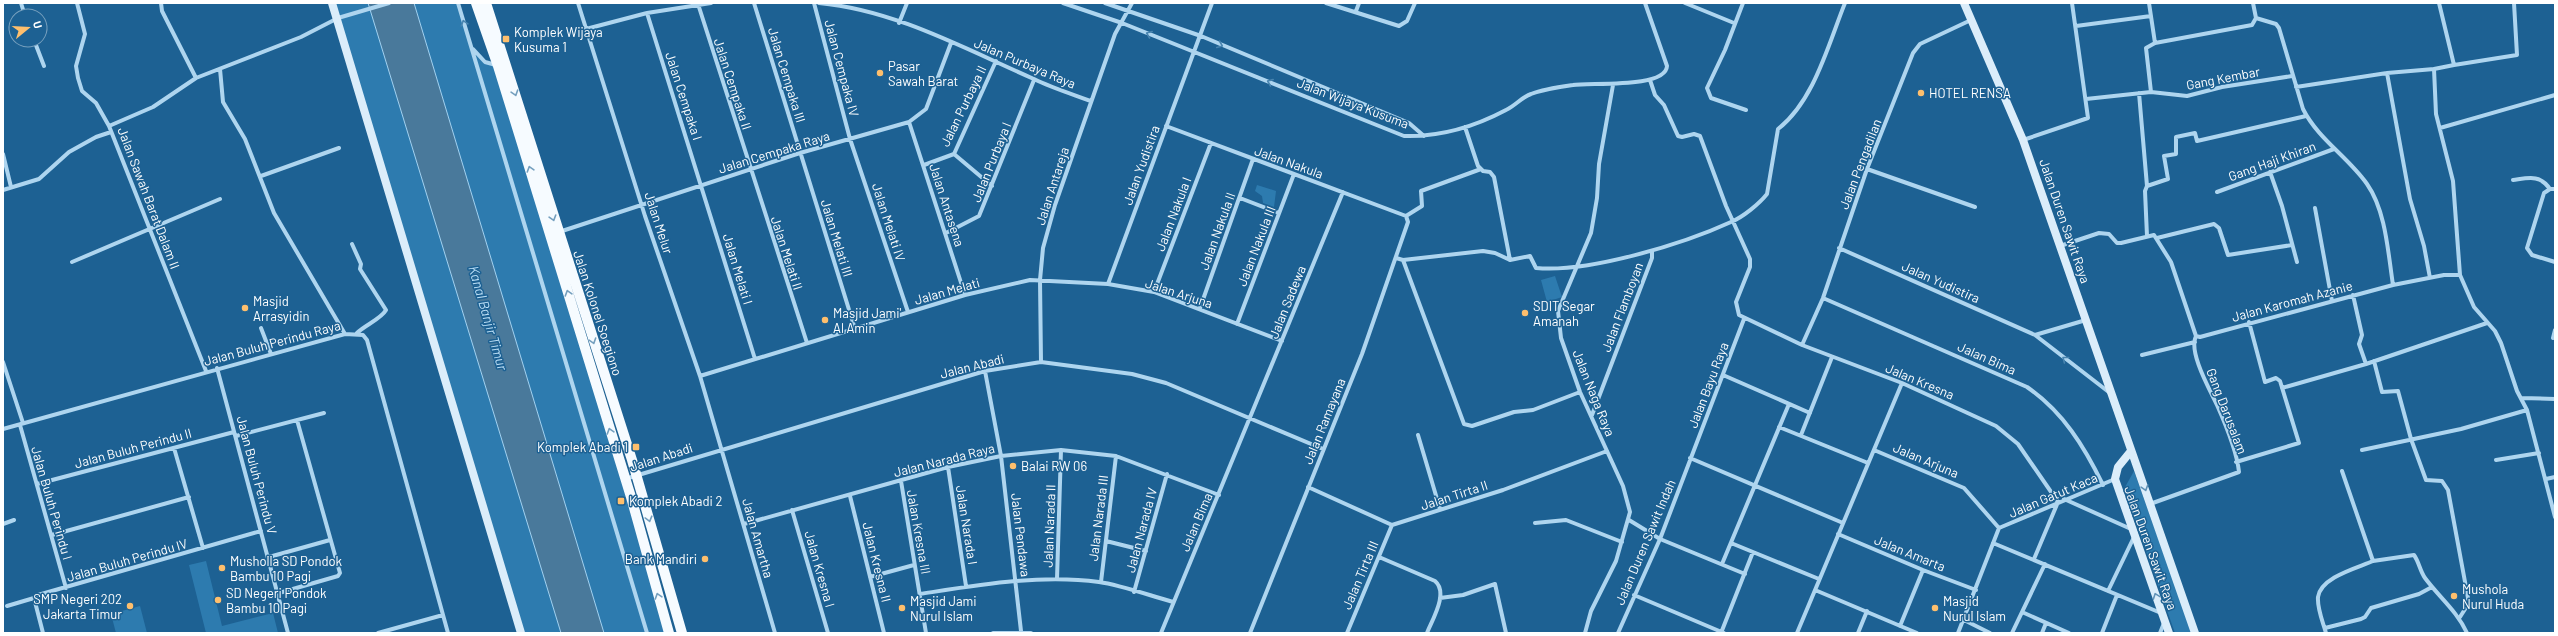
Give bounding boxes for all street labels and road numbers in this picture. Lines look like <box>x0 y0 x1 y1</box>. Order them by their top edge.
street label: Jalan Cempaka IV <box>821 18 863 118</box>
street label: Jalan Cempaka III <box>765 26 809 124</box>
street label: Jalan Purbaya Raya <box>972 34 1078 92</box>
street label: Jalan Cempaka II <box>711 36 755 132</box>
street label: Jalan Cempaka I <box>662 50 706 142</box>
street label: Jalan Purbaya II <box>936 63 990 149</box>
street label: Gang Kembar <box>2185 63 2262 93</box>
street label: Jalan Wijaya Kusuma <box>1295 74 1411 132</box>
street label: Jalan Pengadilan <box>1835 117 1885 211</box>
street label: Jalan Purbaya I <box>968 120 1014 204</box>
street label: Jalan Yudistira <box>1119 123 1163 207</box>
street label: Jalan Sawah Barat Dalam II <box>115 125 183 271</box>
street label: Jalan Cempaka Raya <box>716 127 832 177</box>
street label: Gang Haji Khiran <box>2226 138 2318 184</box>
street label: Jalan Nakula <box>1252 142 1326 182</box>
street label: Jalan Antareja <box>1032 145 1072 227</box>
street label: Jalan Duren Sawit Raya <box>2036 157 2094 285</box>
street label: Jalan Antasena <box>926 161 968 249</box>
street label: Jalan Nakula I <box>1152 175 1194 253</box>
street label: Jalan Melati IV <box>869 181 909 263</box>
street label: Jalan Melur <box>641 190 677 256</box>
street label: Jalan Nakula II <box>1196 190 1238 272</box>
street label: Jalan Melati III <box>818 197 856 279</box>
street label: Jalan Nakula III <box>1233 204 1279 288</box>
street label: Jalan Melati II <box>768 214 806 292</box>
street label: Jalan Melati I <box>720 232 756 306</box>
street label: Jalan Kolonel Soegiono <box>570 248 626 378</box>
street label: Jalan Yudistira <box>1900 258 1982 306</box>
street label: Jalan Flamboyan <box>1598 260 1646 354</box>
street label: Jalan Sadewa <box>1265 263 1309 341</box>
street label: Jalan Melati <box>912 274 982 308</box>
street label: Jalan Arjuna <box>1143 275 1215 311</box>
street label: Jalan Karomah Azanie <box>2230 277 2354 325</box>
street label: Jalan Buluh Perindu Raya <box>202 317 342 369</box>
street label: Jalan Bima <box>1955 338 2019 378</box>
street label: Jalan Bayu Raya <box>1684 340 1732 430</box>
street label: Jalan Naga Raya <box>1569 347 1619 439</box>
street label: Jalan Abadi <box>938 350 1006 382</box>
street label: Jalan Kresna <box>1883 359 1957 403</box>
street label: Gang Darusalam <box>2203 366 2251 456</box>
street label: Jalan Ramayana <box>1299 376 1349 466</box>
street label: Jalan Buluh Perindu V <box>234 414 281 536</box>
street label: Jalan Buluh Perindu II <box>73 425 193 471</box>
street label: Jalan Abadi <box>627 439 695 475</box>
street label: Jalan Arjuna <box>1891 439 1961 481</box>
street label: Jalan Narada Raya <box>892 440 996 480</box>
street label: Jalan Buluh Perindu I <box>28 444 76 562</box>
street label: Jalan Gatut Kaca <box>2006 469 2100 521</box>
street label: Jalan Narada III <box>1085 474 1111 562</box>
street label: Jalan Tirta II <box>1418 477 1490 513</box>
street label: Jalan Duren Sawit Indah <box>1611 477 1679 607</box>
street label: Jalan Narada I <box>953 484 981 566</box>
street label: Jalan Narada II <box>1040 484 1058 568</box>
street label: Jalan Duren Sawit Raya <box>2121 484 2181 612</box>
street label: Jalan Narada IV <box>1122 485 1160 574</box>
street label: Jalan Kresna III <box>904 489 934 575</box>
street label: Jalan Bima <box>1176 490 1216 554</box>
street label: Jalan Pendawa <box>1008 492 1034 578</box>
street label: Jalan Amartha <box>739 496 777 580</box>
street label: Jalan Kresna II <box>859 520 895 604</box>
street label: Jalan Kresna I <box>801 529 839 609</box>
street label: Jalan Amarta <box>1872 532 1948 574</box>
street label: Jalan Buluh Perindu IV <box>65 535 190 585</box>
street label: Jalan Tirta III <box>1338 538 1382 612</box>

